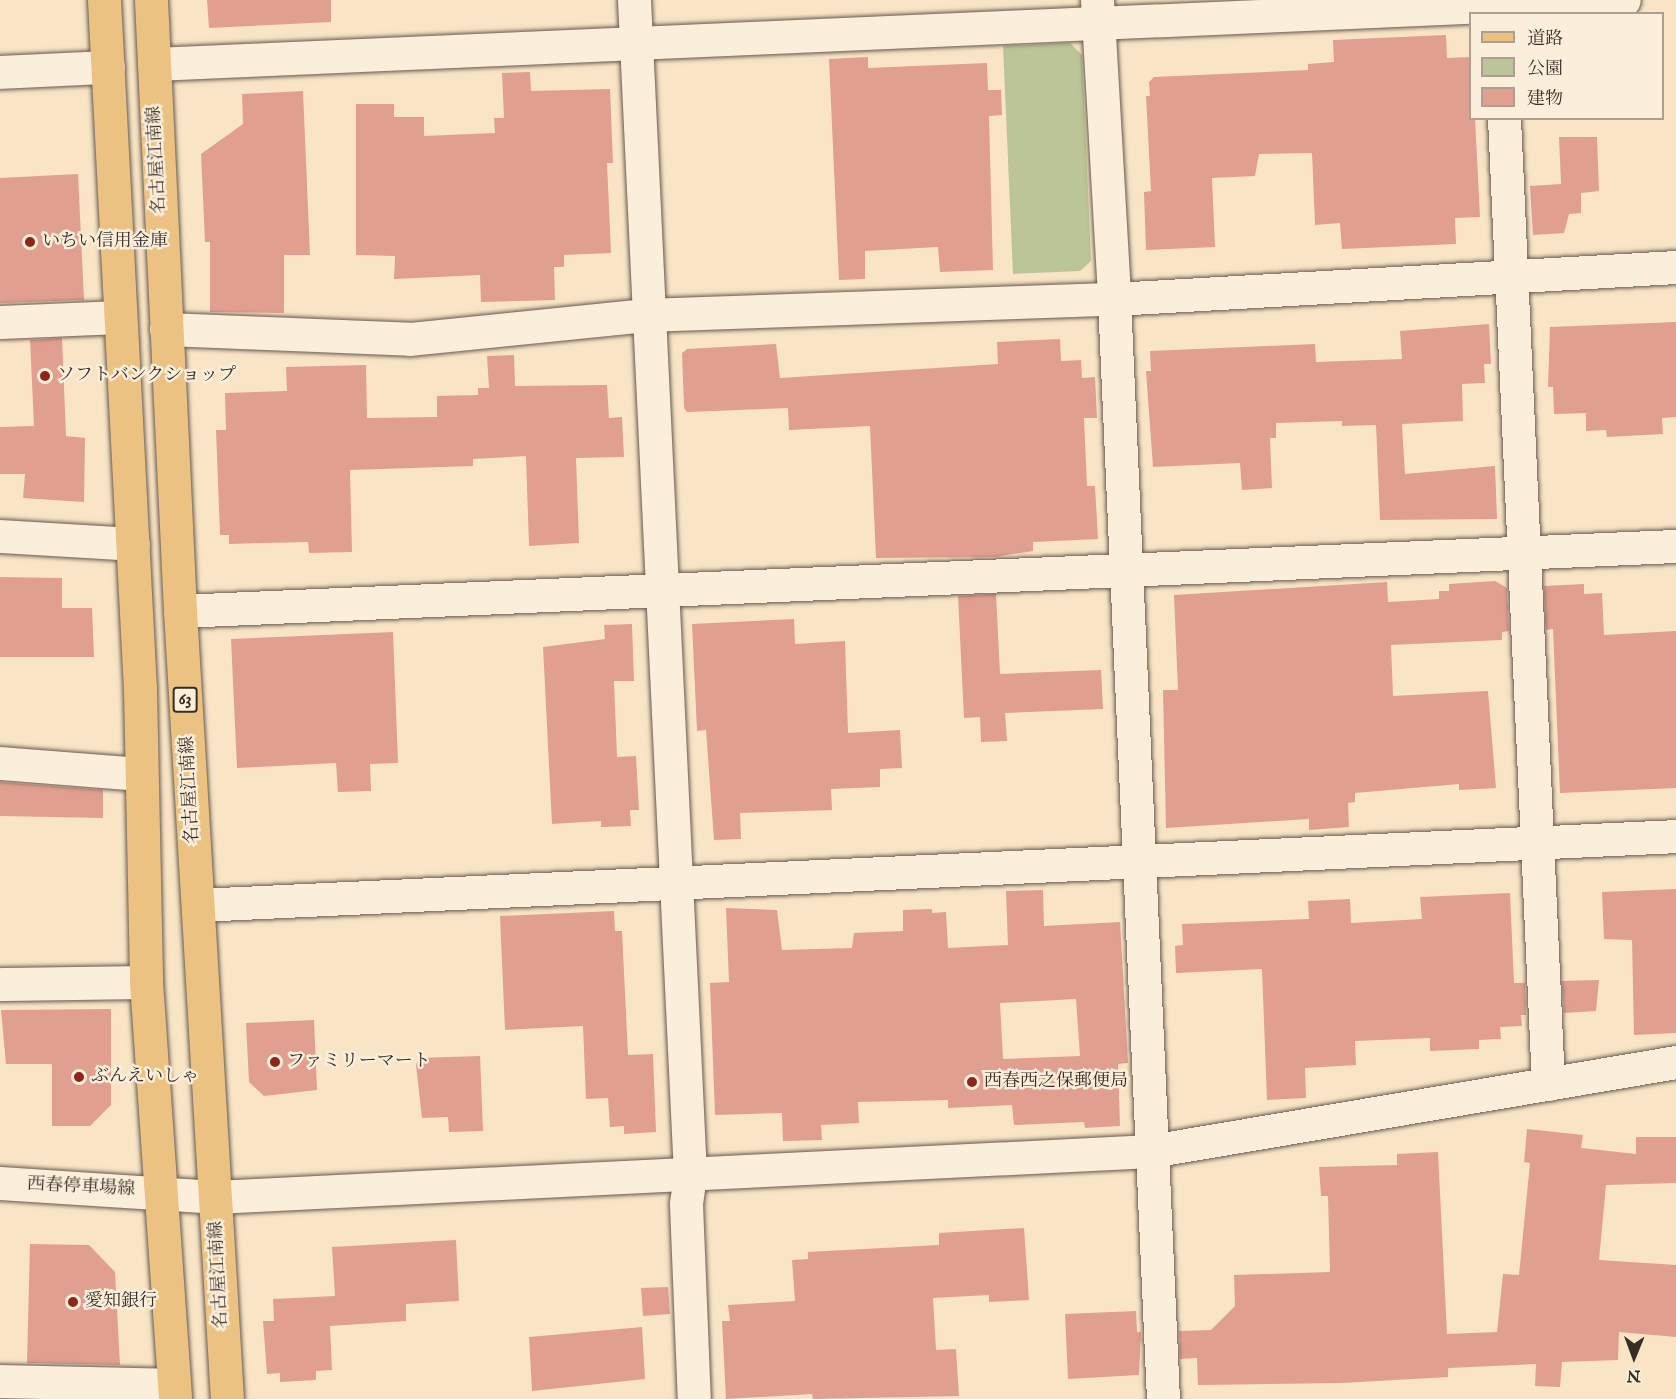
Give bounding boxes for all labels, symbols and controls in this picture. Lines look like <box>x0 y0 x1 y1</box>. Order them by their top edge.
legend <box>1469 12 1664 120</box>
text: 道路 <box>1527 28 1563 51</box>
text: 公園 <box>1527 58 1563 81</box>
text: 建物 <box>1527 88 1563 111</box>
street label: 名古屋江南線 <box>144 106 172 214</box>
place label: いちい信用金庫 <box>42 231 168 253</box>
marker: いちい信用金庫 <box>23 235 37 249</box>
place label: ソフトバンクショップ <box>57 365 237 387</box>
marker: ソフトバンクショップ <box>38 369 52 383</box>
road number: 63 <box>172 687 198 713</box>
street label: 名古屋江南線 <box>177 736 205 844</box>
place label: ファミリーマート <box>287 1051 431 1073</box>
marker: ファミリーマート <box>268 1055 282 1069</box>
place label: ぶんえいしゃ <box>91 1066 199 1088</box>
marker: ぶんえいしゃ <box>72 1070 86 1084</box>
place label: 西春西之保郵便局 <box>984 1071 1128 1093</box>
marker: 西春西之保郵便局 <box>965 1075 979 1089</box>
street label: 西春停車場線 <box>27 1174 135 1202</box>
street label: 名古屋江南線 <box>206 1221 234 1329</box>
place label: 愛知銀行 <box>85 1291 157 1313</box>
marker: 愛知銀行 <box>66 1295 80 1309</box>
north arrow <box>1604 1327 1664 1387</box>
text: N <box>1627 1365 1641 1385</box>

